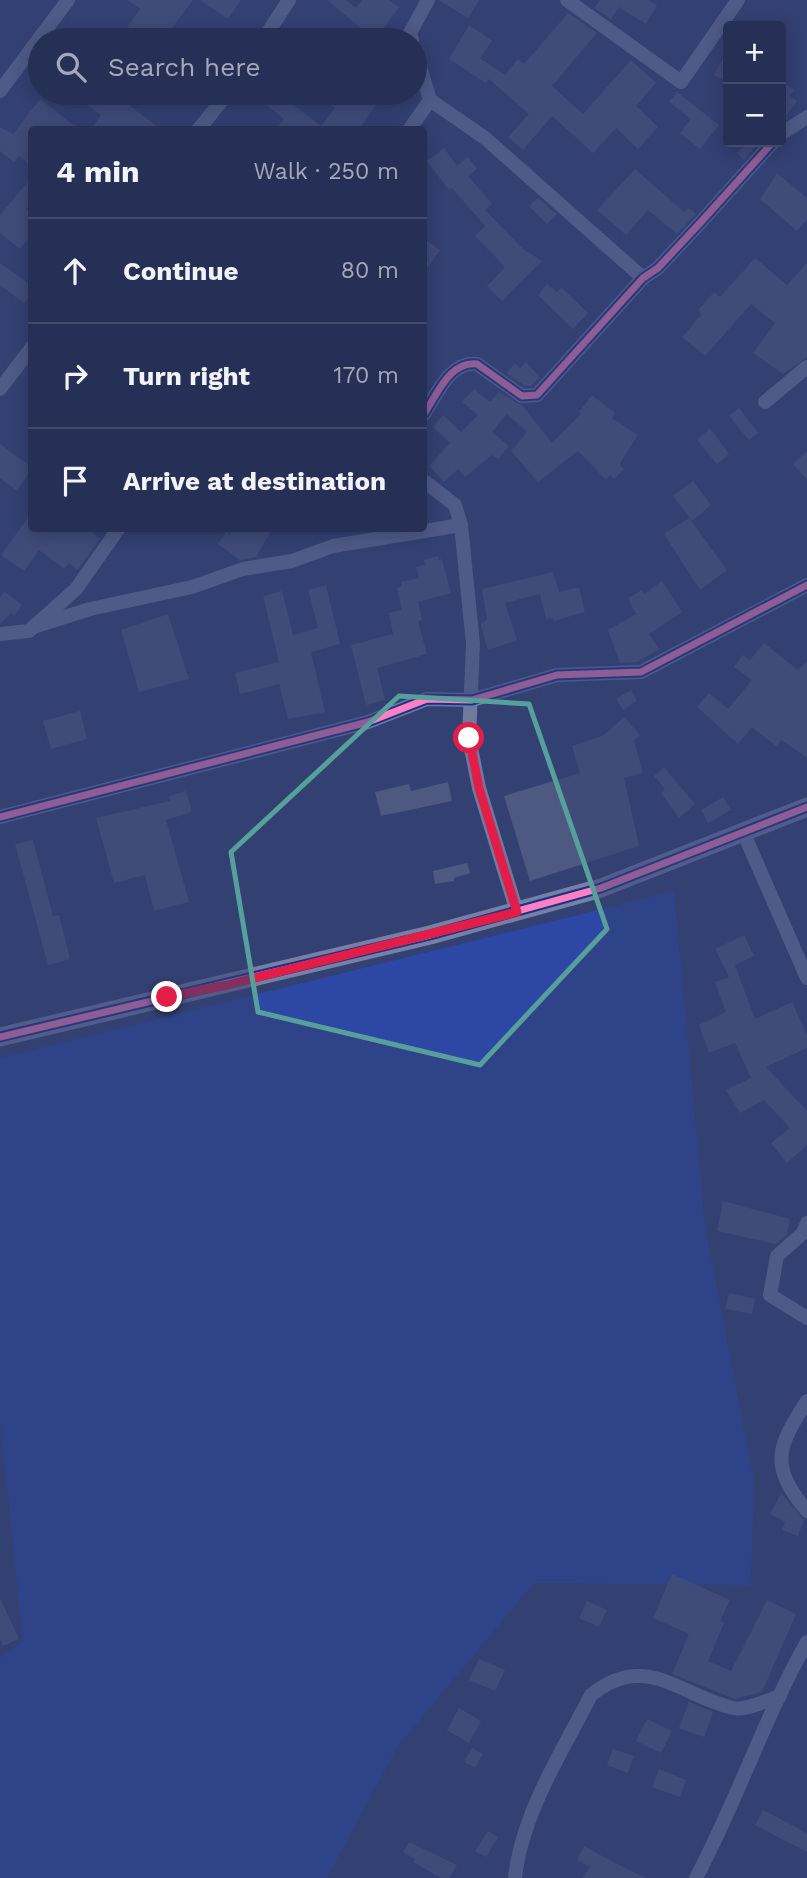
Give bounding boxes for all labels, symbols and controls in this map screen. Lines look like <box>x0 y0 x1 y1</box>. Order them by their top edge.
map controls <box>723 21 786 147</box>
button: + <box>723 21 786 84</box>
search box <box>28 28 427 105</box>
icon: search <box>52 48 90 86</box>
text: Search here <box>108 52 260 82</box>
button: − <box>723 84 786 147</box>
text: 4 min <box>56 154 140 189</box>
text: Walk · 250 m <box>253 158 399 185</box>
icon: ahead <box>56 252 94 290</box>
text: Continue <box>123 256 239 286</box>
text: 80 m <box>341 257 399 284</box>
icon: right <box>56 357 94 395</box>
text: Turn right <box>123 361 250 391</box>
text: 170 m <box>334 362 399 389</box>
icon: arrive <box>56 462 94 500</box>
text: Arrive at destination <box>123 466 386 496</box>
route start <box>453 722 484 753</box>
route end <box>151 981 182 1012</box>

